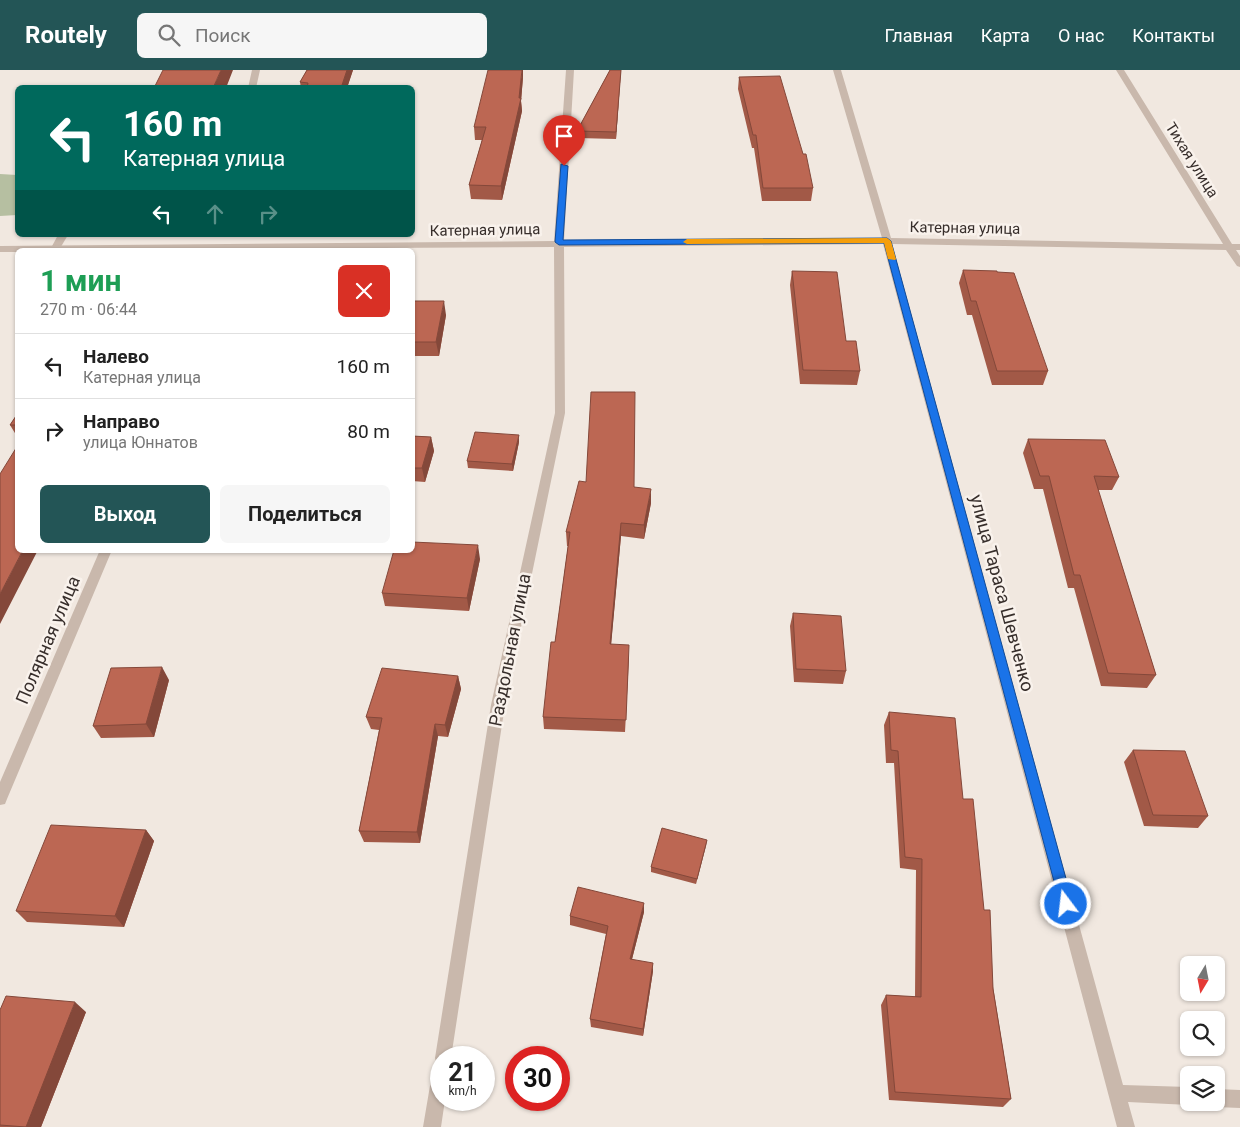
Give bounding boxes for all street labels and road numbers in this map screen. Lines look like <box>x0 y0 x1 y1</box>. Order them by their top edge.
street label: Тихая улица <box>1162 119 1222 201</box>
street label: Катерная улица <box>910 218 1020 238</box>
street label: Катерная улица <box>430 220 540 240</box>
street label: улица Тараса Шевченко <box>966 492 1039 694</box>
street label: Раздольная улица <box>484 572 535 728</box>
street label: Полярная улица <box>11 573 84 707</box>

